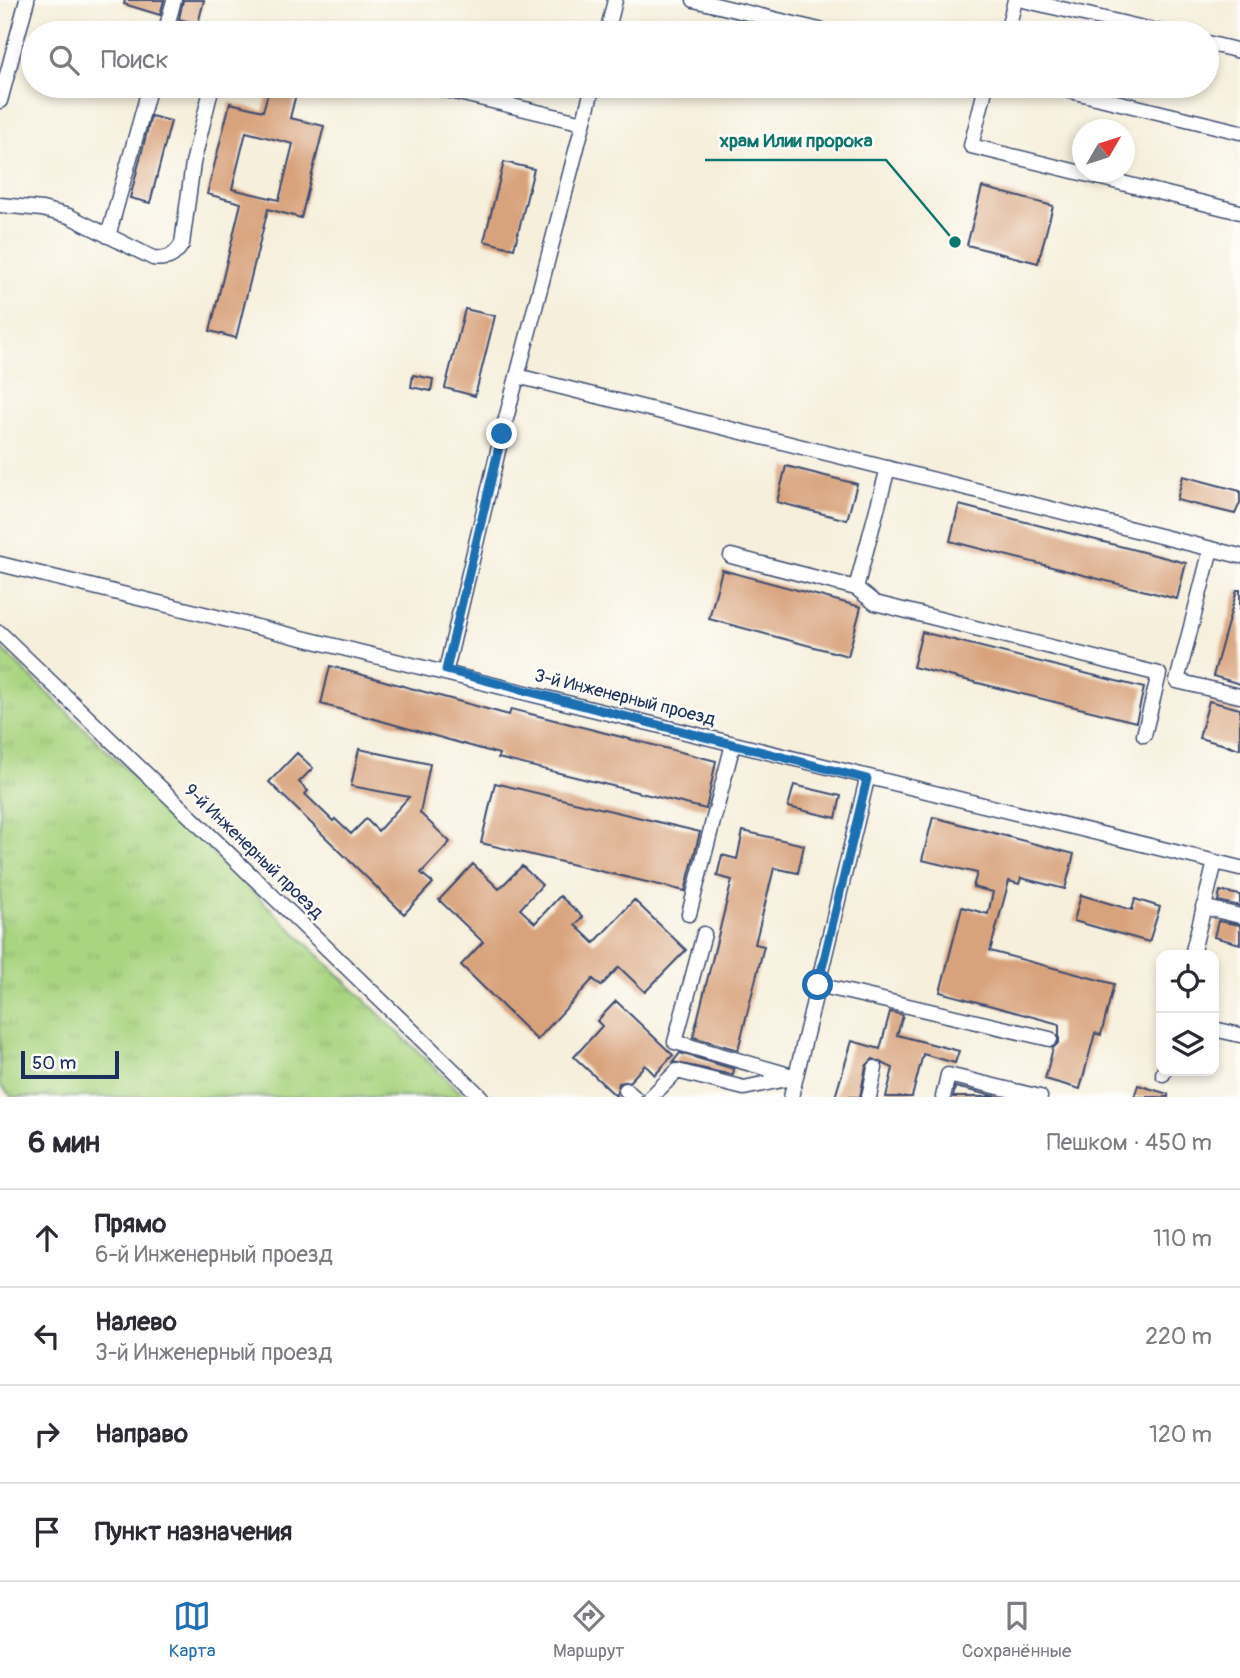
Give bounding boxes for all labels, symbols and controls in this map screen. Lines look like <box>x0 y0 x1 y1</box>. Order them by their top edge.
search box <box>21 21 1219 98</box>
icon: search <box>45 41 83 79</box>
text: Поиск <box>101 44 169 76</box>
north arrow <box>1072 119 1135 182</box>
callout: храм Илии пророка <box>705 120 886 160</box>
text: храм Илии пророка <box>718 129 873 153</box>
route end <box>486 418 517 449</box>
street label: 3-й Инженерный проезд <box>532 664 718 731</box>
street label: 9-й Инженерный проезд <box>179 779 328 924</box>
map controls <box>1156 950 1219 1076</box>
button: locate <box>1156 950 1219 1013</box>
route start <box>802 969 833 1000</box>
button: layers <box>1156 1013 1219 1076</box>
scale bar <box>21 1048 119 1080</box>
text: 50 m <box>32 1051 76 1075</box>
text: 6 мин <box>28 1124 100 1161</box>
text: Пешком · 450 m <box>1047 1128 1212 1157</box>
text: Прямо <box>95 1208 166 1240</box>
icon: ahead <box>28 1219 66 1257</box>
text: 110 m <box>1153 1224 1212 1253</box>
text: 6-й Инженерный проезд <box>95 1240 333 1269</box>
text: Налево <box>95 1306 177 1338</box>
icon: left <box>28 1317 66 1355</box>
text: 220 m <box>1145 1322 1212 1351</box>
text: 3-й Инженерный проезд <box>95 1338 332 1367</box>
icon: right <box>28 1415 66 1453</box>
text: Направо <box>95 1418 188 1450</box>
text: 120 m <box>1149 1420 1212 1449</box>
icon: arrive <box>28 1513 66 1551</box>
text: Пункт назначения <box>95 1516 292 1548</box>
tab: Карта <box>169 1597 216 1663</box>
tab: Маршрут <box>553 1597 625 1663</box>
tab: Сохранённые <box>962 1597 1071 1663</box>

